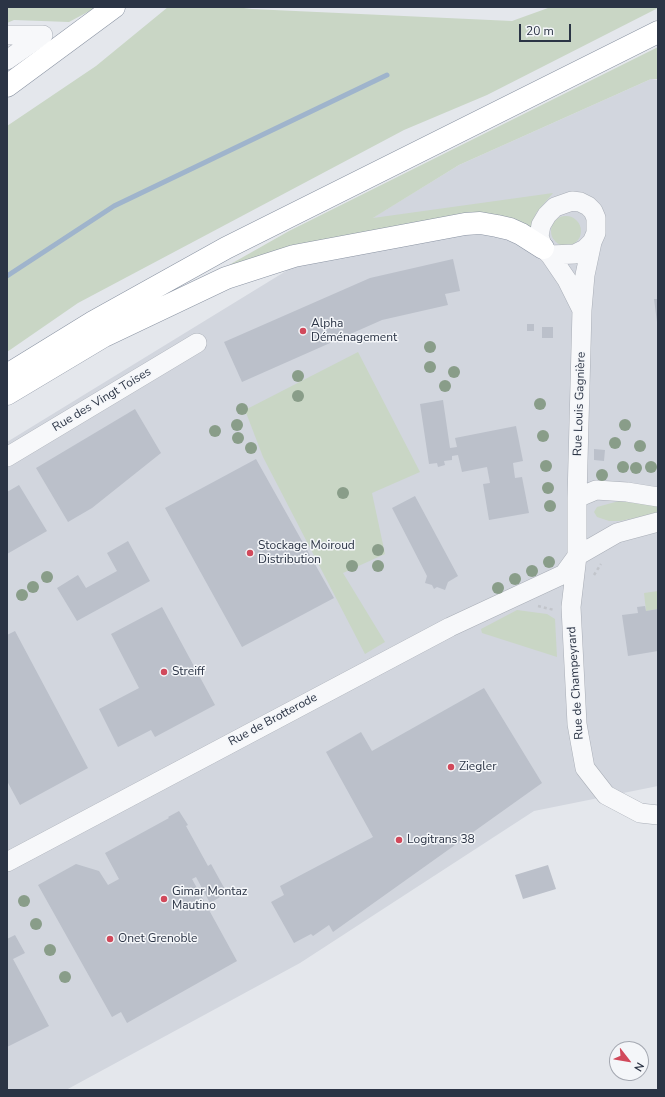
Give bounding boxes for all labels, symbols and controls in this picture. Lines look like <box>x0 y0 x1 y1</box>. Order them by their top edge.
scale bar <box>521 16 573 42</box>
text: 20 m <box>526 23 554 39</box>
place label: Alpha Déménagement <box>311 317 397 345</box>
marker: Alpha Déménagement <box>298 326 308 336</box>
street label: Rue Louis Gagnière <box>571 352 589 456</box>
street label: Rue des Vingt Toises <box>50 365 154 435</box>
place label: Stockage Moiroud Distribution <box>258 539 355 567</box>
marker: Stockage Moiroud Distribution <box>245 548 255 558</box>
street label: Rue de Champeyrard <box>565 626 587 740</box>
place label: Streiff <box>172 665 205 679</box>
marker: Streiff <box>159 667 169 677</box>
street label: Rue de Brotterode <box>226 691 320 749</box>
place label: Ziegler <box>459 760 496 774</box>
marker: Ziegler <box>446 762 456 772</box>
place label: Logitrans 38 <box>407 833 475 847</box>
marker: Logitrans 38 <box>394 835 404 845</box>
place label: Gimar Montaz Mautino <box>172 885 247 913</box>
marker: Gimar Montaz Mautino <box>159 894 169 904</box>
place label: Onet Grenoble <box>118 932 197 946</box>
marker: Onet Grenoble <box>105 934 115 944</box>
north arrow <box>609 1041 649 1081</box>
text: N <box>630 1060 647 1074</box>

